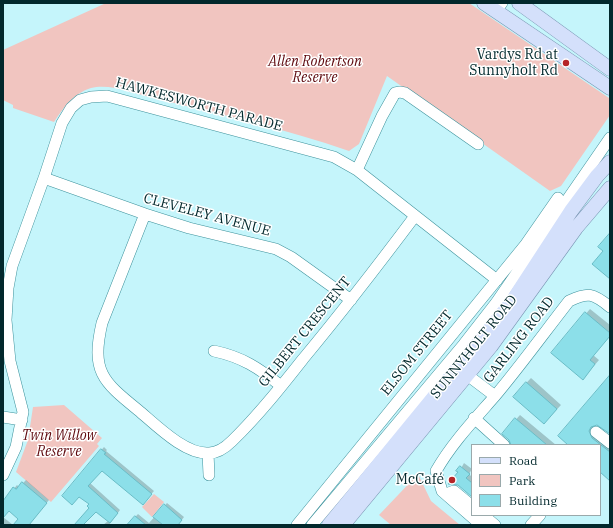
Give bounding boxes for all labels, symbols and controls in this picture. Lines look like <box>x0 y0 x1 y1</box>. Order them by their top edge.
place label: Vardys Rd at Sunnyholt Rd <box>469 47 558 80</box>
park label: Allen Robertson Reserve <box>268 54 362 86</box>
marker: Vardys Rd at Sunnyholt Rd <box>561 58 571 68</box>
street label: HAWKESWORTH PARADE <box>114 75 284 135</box>
street label: CLEVELEY AVENUE <box>142 190 272 240</box>
street label: GILBERT CRESCENT <box>255 274 355 390</box>
street label: SUNNYHOLT ROAD <box>427 292 521 402</box>
street label: GARLING ROAD <box>480 294 558 386</box>
street label: ELSOM STREET <box>378 307 456 399</box>
park label: Twin Willow Reserve <box>22 428 96 460</box>
legend <box>471 444 601 516</box>
text: Road <box>509 453 538 468</box>
place label: McCafé <box>396 472 444 488</box>
text: Park <box>509 473 535 488</box>
marker: McCafé <box>447 475 457 485</box>
text: Building <box>509 493 557 508</box>

